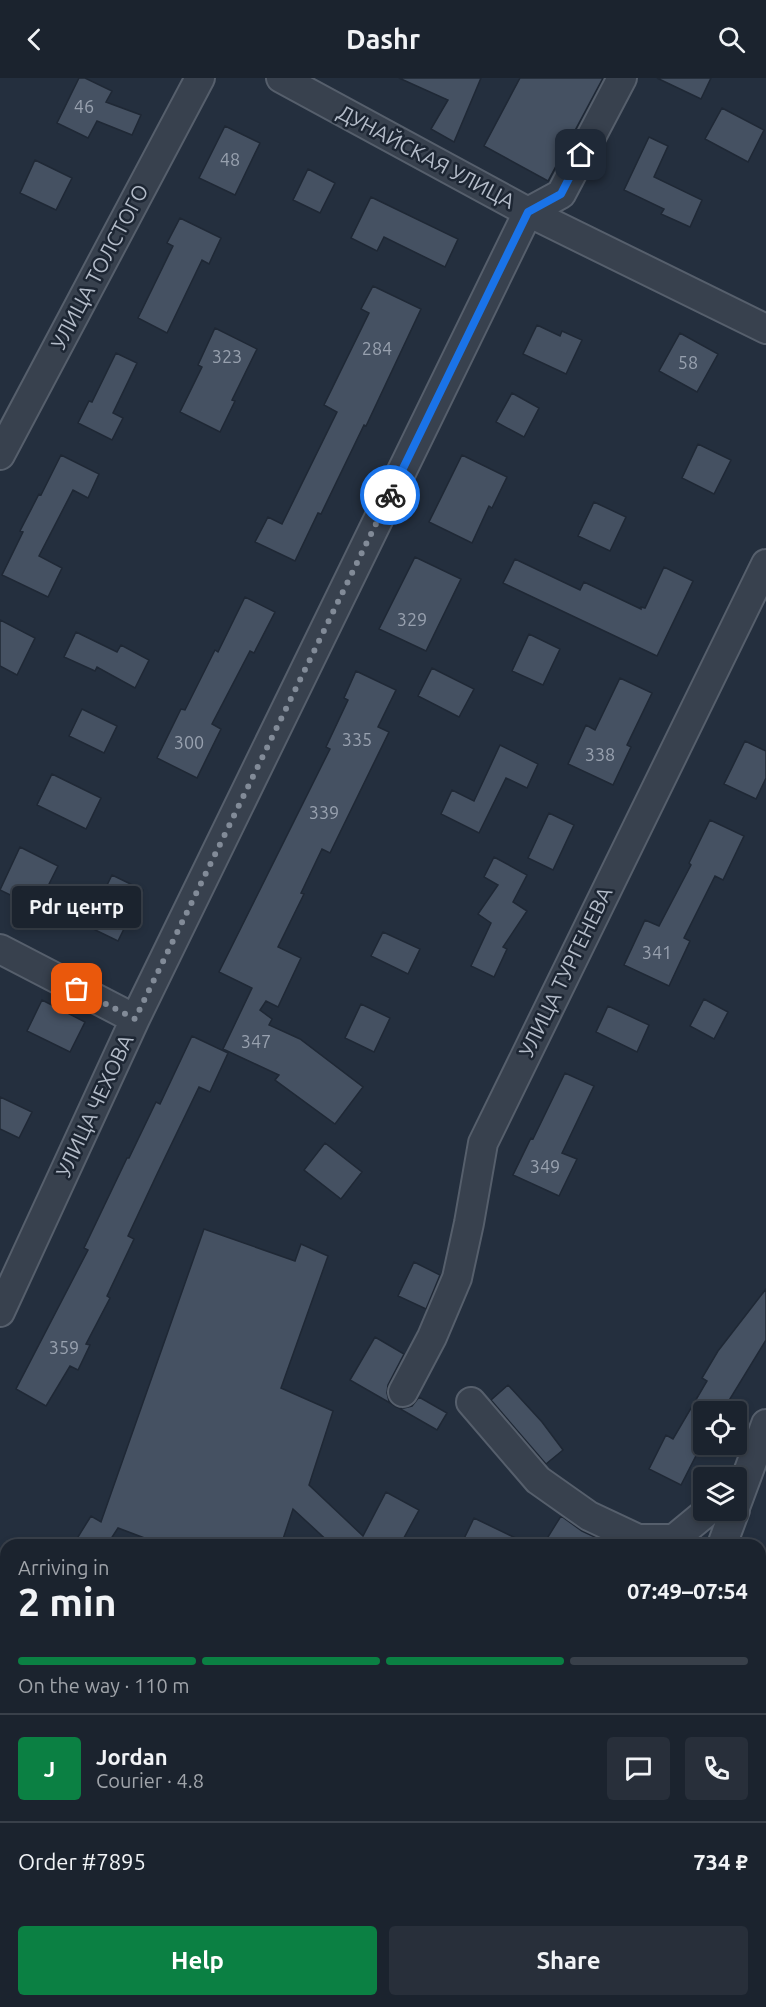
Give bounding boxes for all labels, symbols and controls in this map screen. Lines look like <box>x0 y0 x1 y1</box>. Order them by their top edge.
icon: back <box>18 23 51 56</box>
icon: search <box>715 23 748 56</box>
text: Dashr <box>346 24 420 54</box>
house number: 46 <box>74 96 94 116</box>
street label: ДУНАЙСКАЯ УЛИЦА <box>334 99 519 213</box>
pin <box>555 129 606 180</box>
icon: home <box>564 138 597 171</box>
house number: 48 <box>220 149 240 169</box>
street label: УЛИЦА ТОЛСТОГО <box>45 180 153 353</box>
house number: 284 <box>362 338 392 358</box>
house number: 323 <box>212 346 242 366</box>
house number: 58 <box>678 352 698 372</box>
courier <box>360 465 420 525</box>
icon: bike <box>374 479 407 512</box>
house number: 329 <box>397 609 427 629</box>
house number: 335 <box>342 729 372 749</box>
house number: 300 <box>174 732 204 752</box>
house number: 338 <box>585 744 615 764</box>
house number: 339 <box>309 802 339 822</box>
street label: УЛИЦА ТУРГЕНЕВА <box>514 882 617 1060</box>
callout: Pdr центр <box>13 887 142 929</box>
text: Pdr центр <box>29 895 124 918</box>
house number: 341 <box>642 942 672 962</box>
pin <box>51 963 102 1014</box>
icon: bag <box>60 972 93 1005</box>
street label: УЛИЦА ЧЕХОВА <box>51 1030 138 1181</box>
house number: 347 <box>241 1031 271 1051</box>
house number: 349 <box>530 1156 560 1176</box>
house number: 359 <box>49 1337 79 1357</box>
map controls <box>693 1401 747 1521</box>
button: locate <box>693 1401 747 1455</box>
button: layers <box>693 1467 747 1521</box>
text: Arriving in <box>18 1556 109 1579</box>
text: 07:49–07:54 <box>627 1578 748 1603</box>
text: 2 min <box>18 1580 117 1623</box>
text: On the way · 110 m <box>18 1674 190 1697</box>
button: chat <box>607 1737 670 1800</box>
button: phone <box>685 1737 748 1800</box>
text: Jordan <box>96 1744 168 1769</box>
text: J <box>44 1756 55 1781</box>
text: Courier · 4.8 <box>96 1769 204 1792</box>
text: Order #7895 <box>18 1849 146 1874</box>
text: 734 ₽ <box>693 1849 748 1874</box>
button: Help <box>18 1926 377 1995</box>
button: Share <box>389 1926 748 1995</box>

